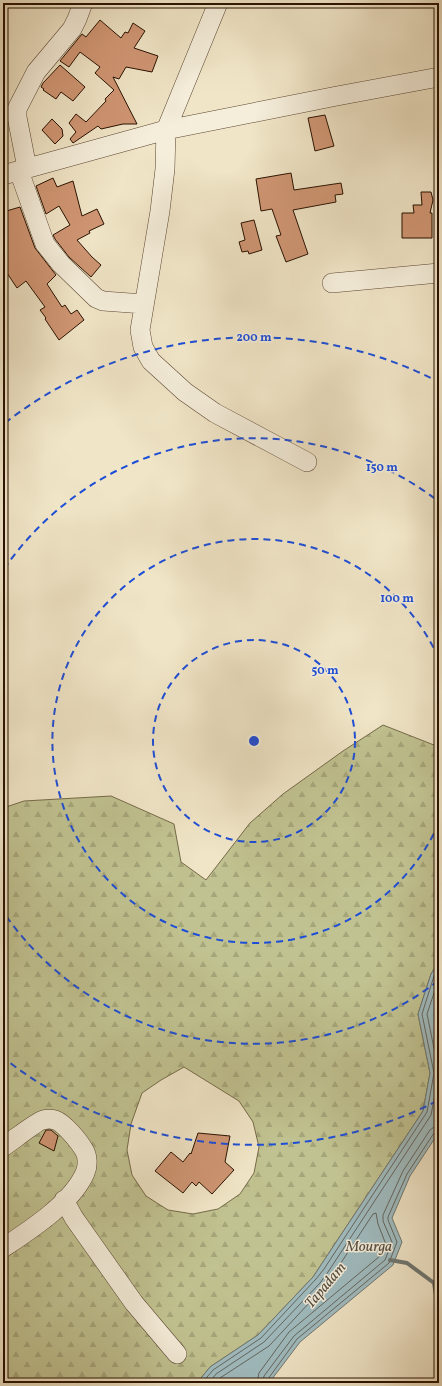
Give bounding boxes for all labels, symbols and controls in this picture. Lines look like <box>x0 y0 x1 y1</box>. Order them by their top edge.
text: 200 m <box>236 330 272 346</box>
text: 150 m <box>366 460 398 476</box>
text: 100 m <box>380 591 414 607</box>
text: 50 m <box>311 663 339 679</box>
centre of rings <box>247 734 261 748</box>
water label: Mourga <box>345 1237 392 1258</box>
water label: Tapadam <box>301 1258 352 1314</box>

